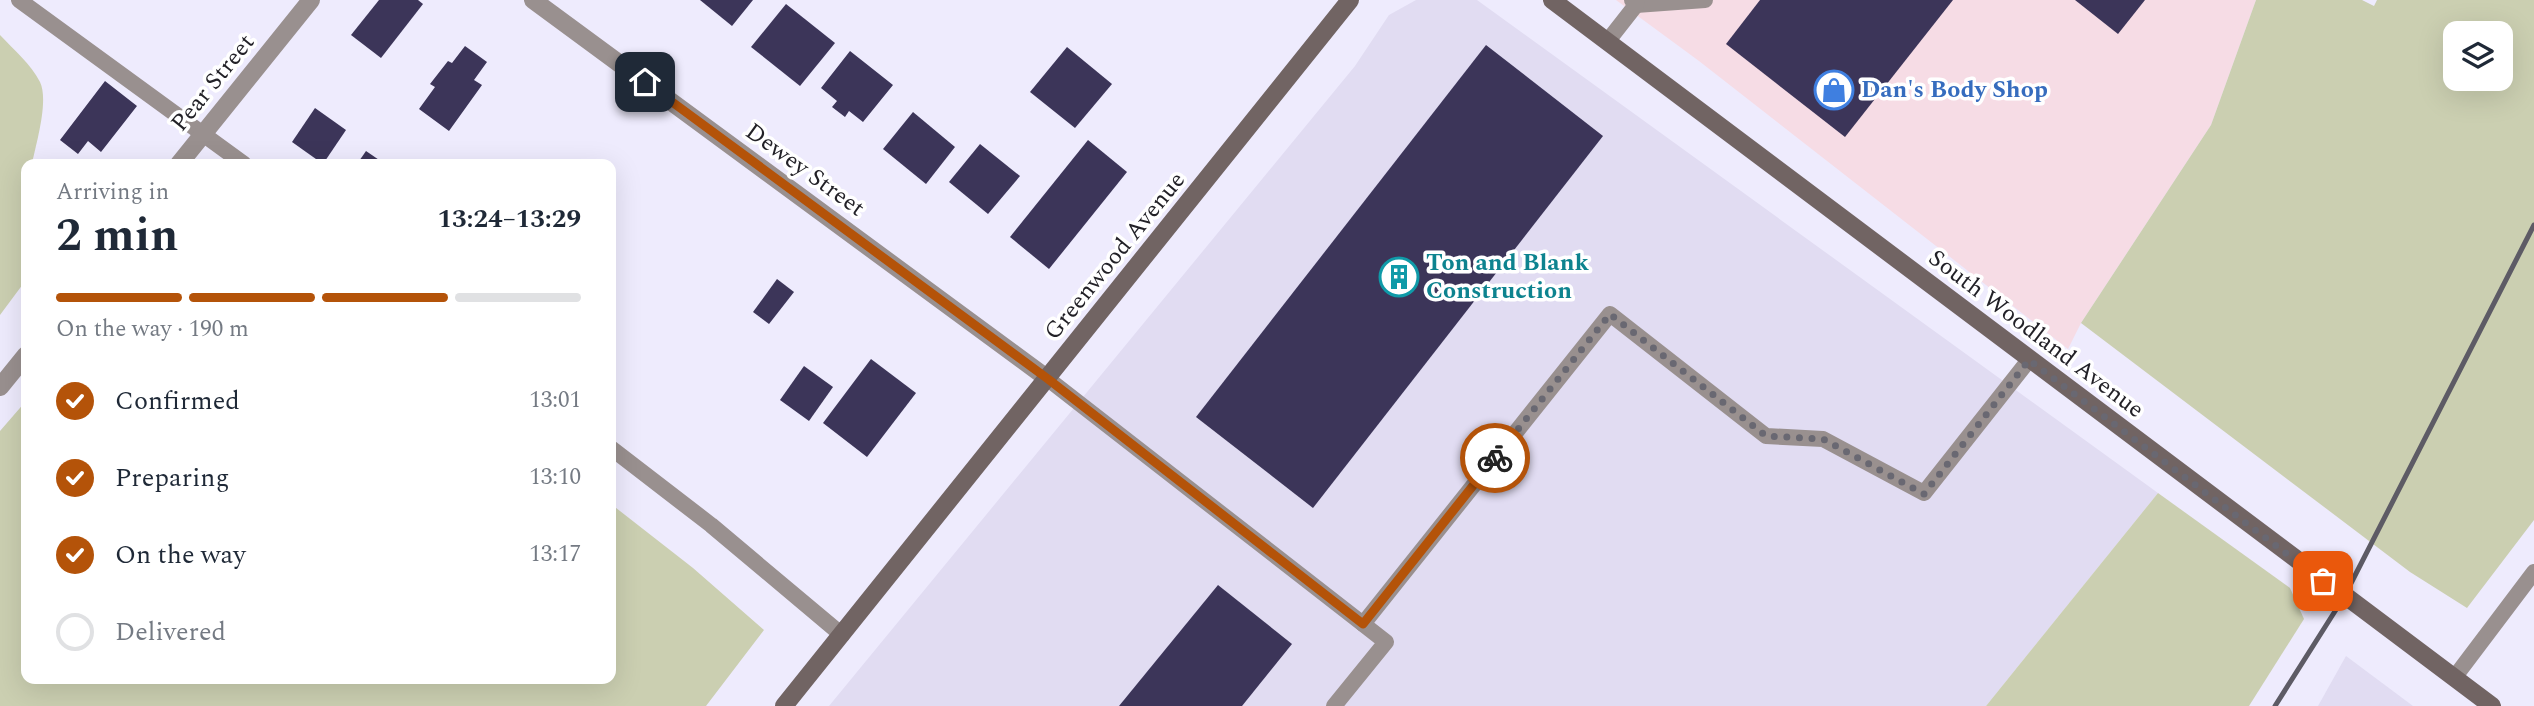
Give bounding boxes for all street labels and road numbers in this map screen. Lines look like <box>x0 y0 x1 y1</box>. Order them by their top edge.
street label: Pear Street <box>162 26 264 140</box>
street label: Dewey Street <box>738 114 872 226</box>
street label: Greenwood Avenue <box>1036 164 1194 348</box>
street label: South Woodland Avenue <box>1920 241 2152 427</box>

